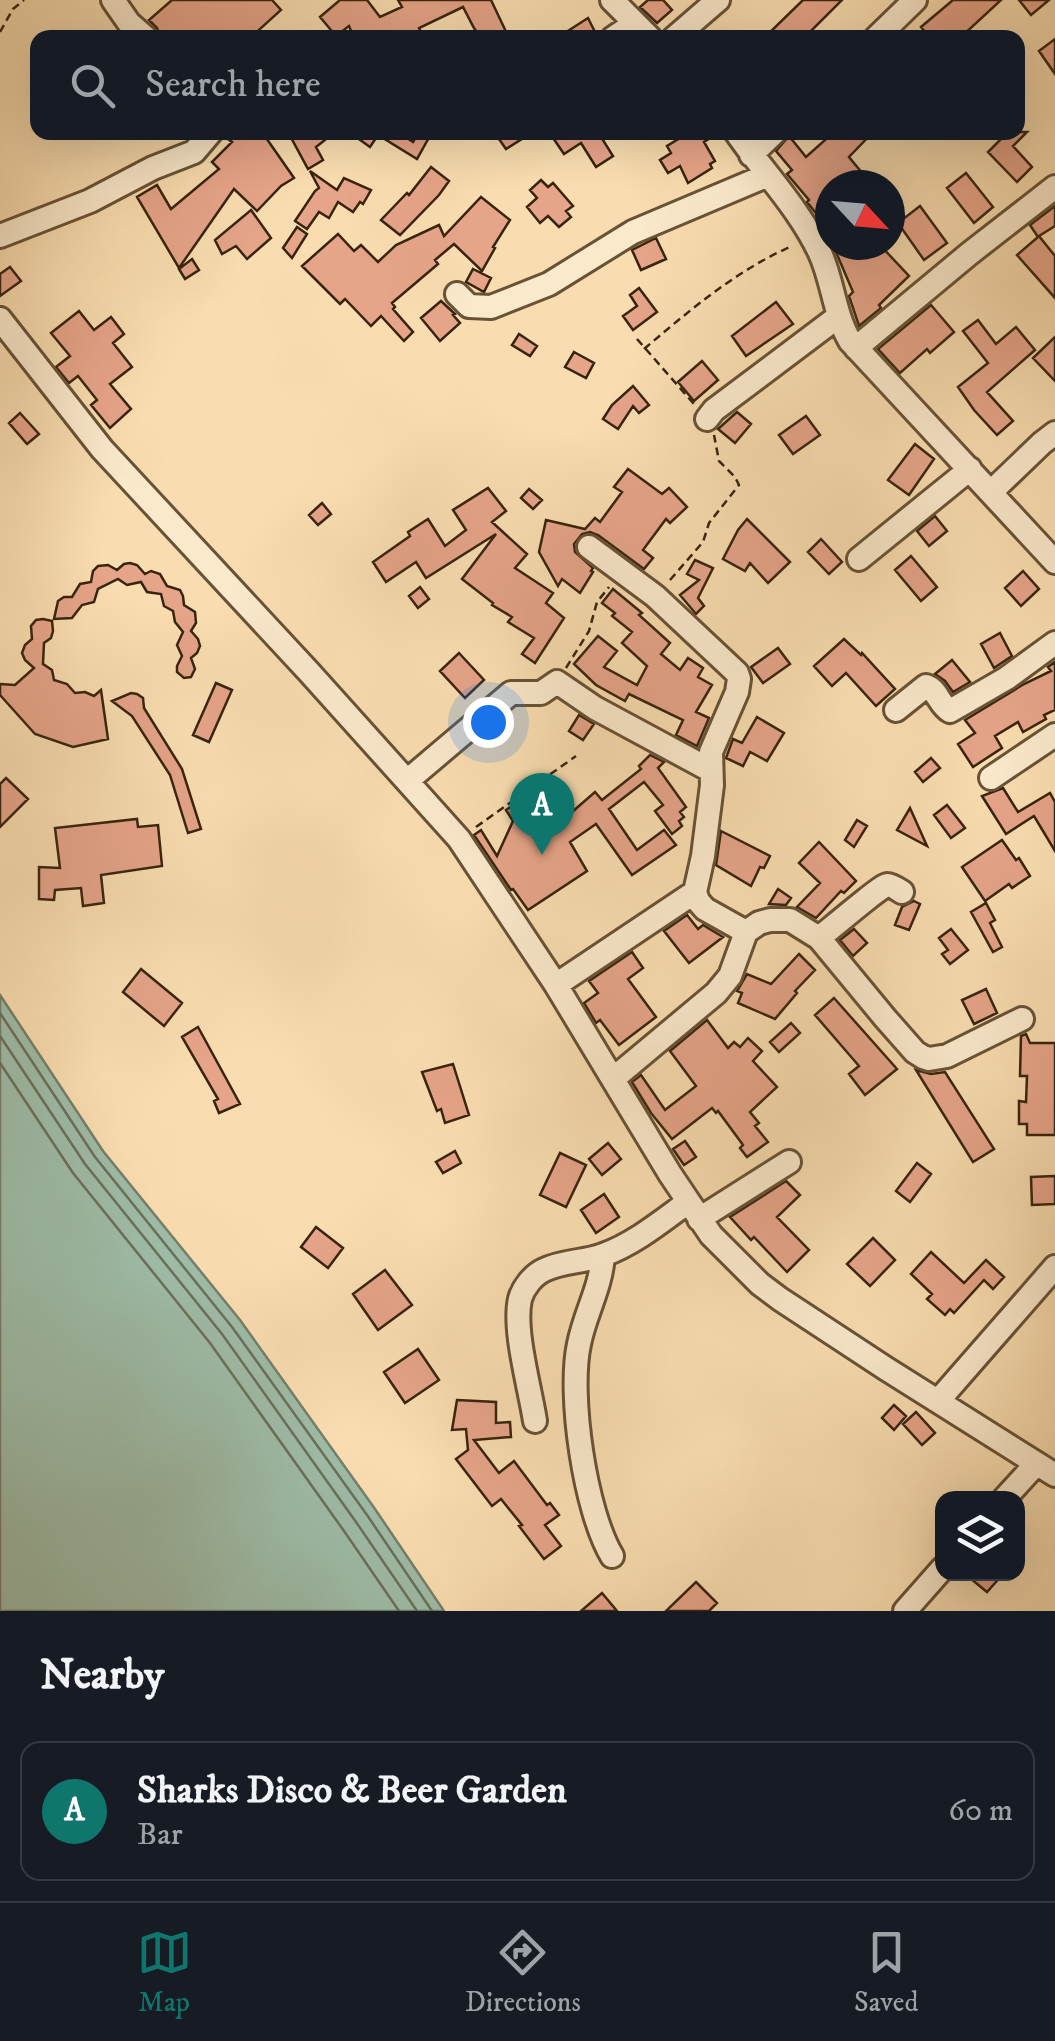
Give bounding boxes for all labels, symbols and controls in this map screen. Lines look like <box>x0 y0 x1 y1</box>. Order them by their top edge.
search box <box>30 30 1025 140</box>
icon: search <box>65 58 120 113</box>
text: Search here <box>145 61 321 109</box>
north arrow <box>815 170 905 260</box>
your location <box>463 697 514 748</box>
pin: A <box>510 772 574 855</box>
map controls <box>935 1491 1025 1581</box>
button: layers <box>935 1491 1025 1581</box>
text: Nearby <box>40 1650 164 1702</box>
text: Sharks Disco & Beer Garden <box>137 1767 567 1815</box>
text: A <box>64 1791 85 1831</box>
text: 60 m <box>948 1791 1013 1831</box>
text: Bar <box>137 1815 183 1855</box>
tab: Map <box>137 1925 192 2020</box>
tab: Directions <box>465 1925 581 2020</box>
tab: Saved <box>854 1925 918 2020</box>

